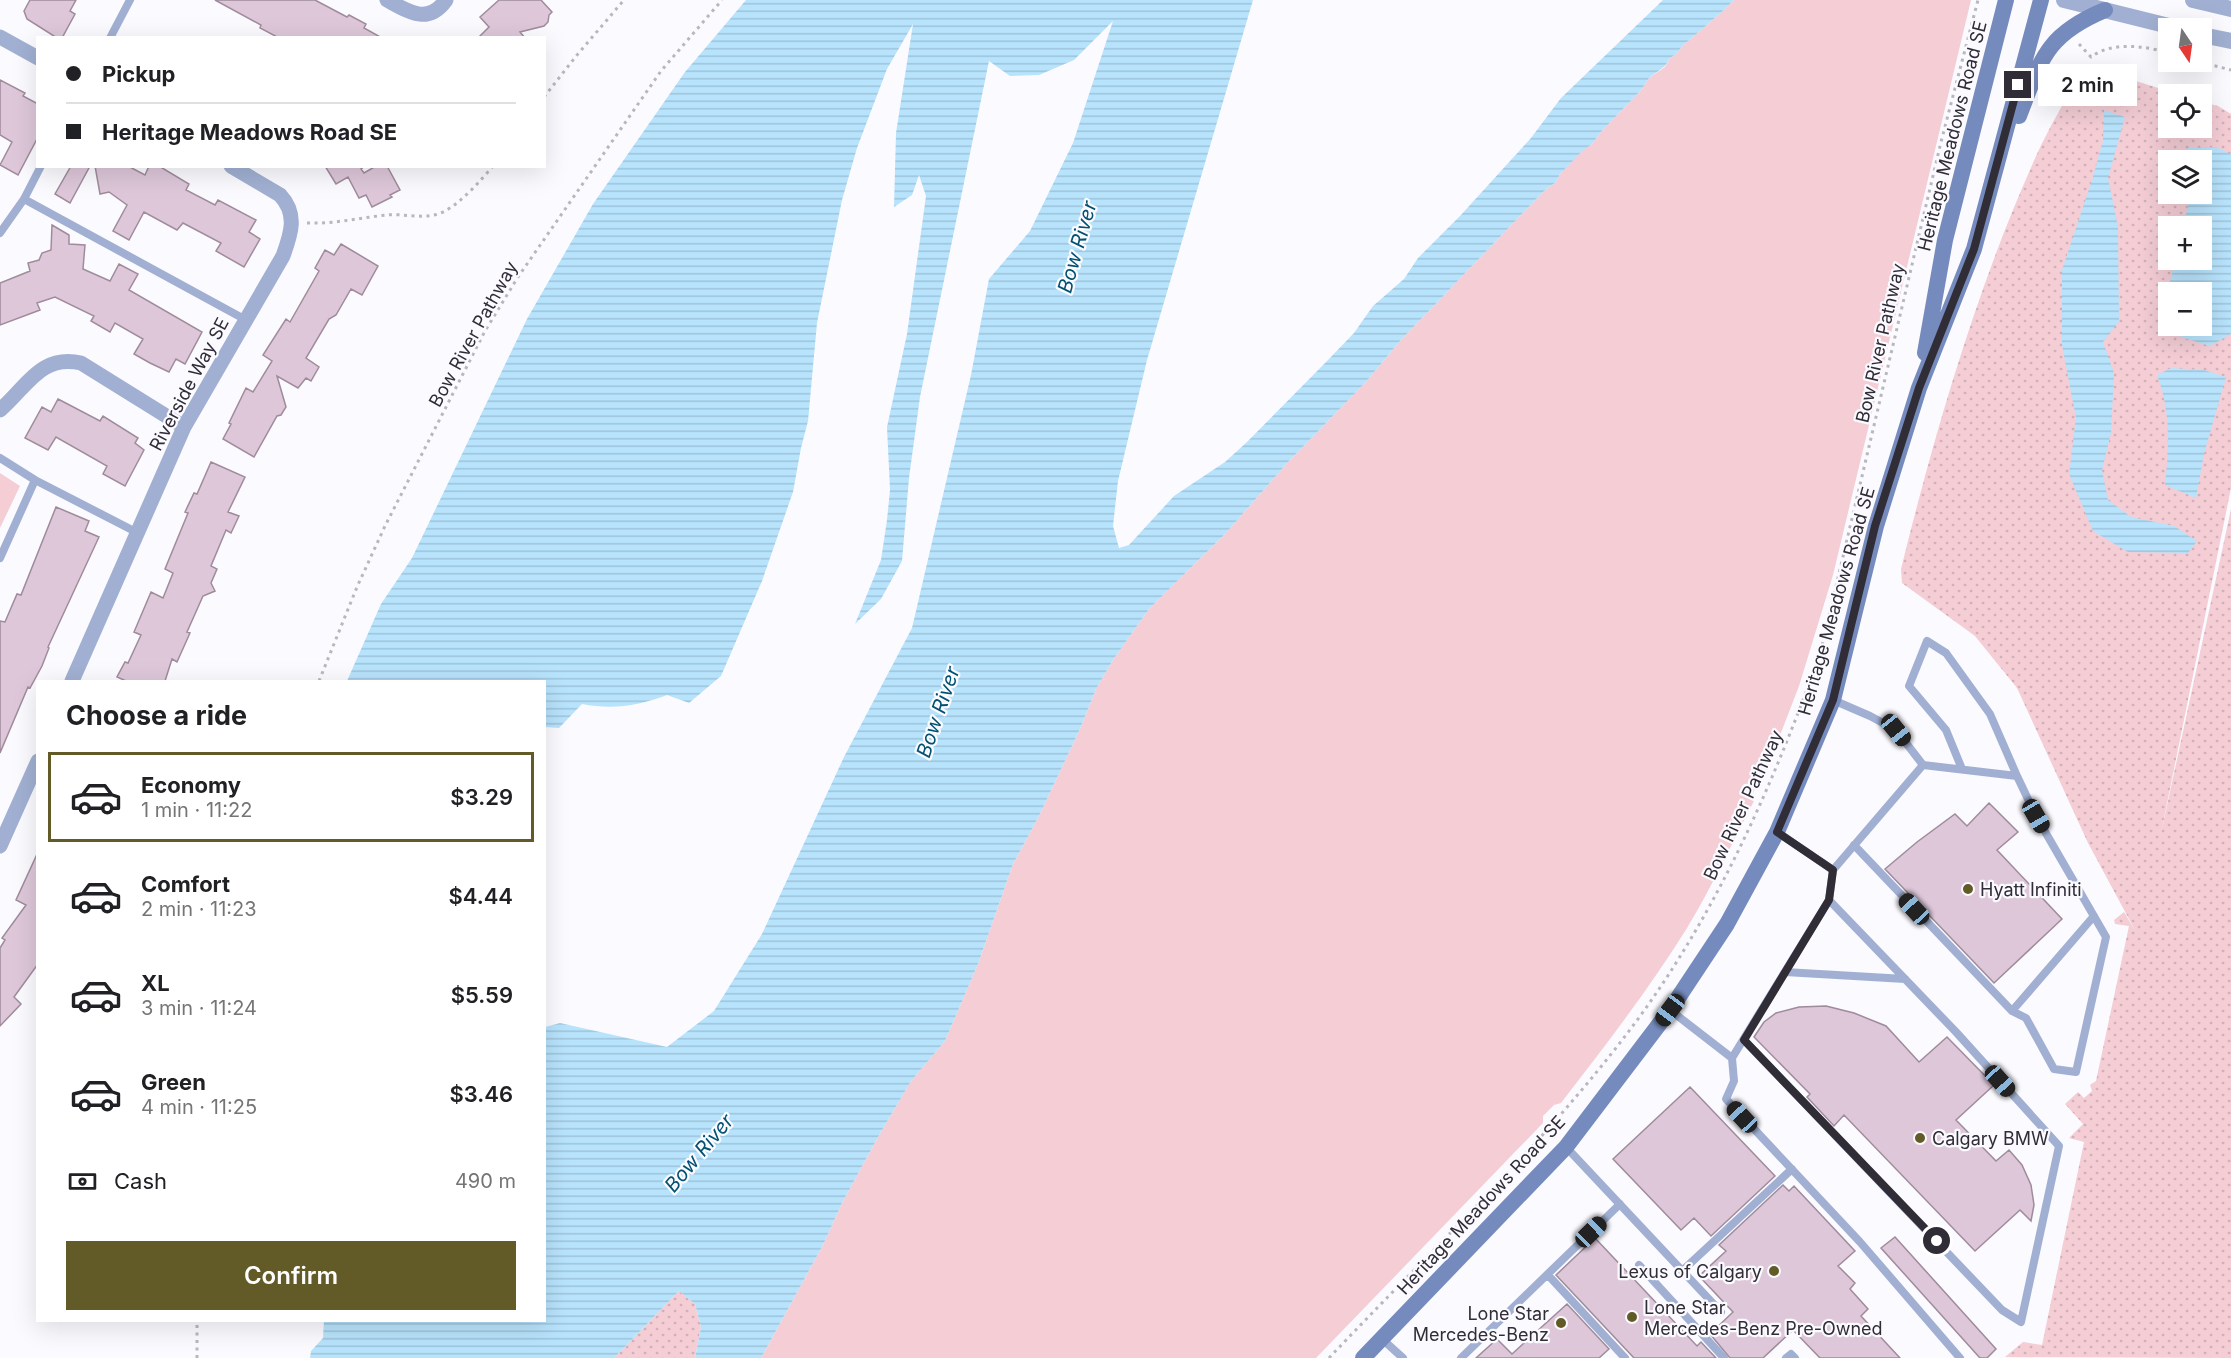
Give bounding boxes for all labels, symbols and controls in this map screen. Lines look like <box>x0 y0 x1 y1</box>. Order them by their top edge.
north arrow <box>2158 18 2212 72</box>
map controls <box>2158 18 2212 336</box>
street label: Heritage Meadows Road SE <box>1913 19 1991 253</box>
text: Pickup <box>102 61 176 87</box>
callout: 2 min <box>2039 64 2138 106</box>
route end <box>2004 71 2031 98</box>
text: 2 min <box>2061 73 2114 97</box>
button: locate <box>2158 84 2212 138</box>
text: Heritage Meadows Road SE <box>102 119 397 145</box>
button: layers <box>2158 150 2212 204</box>
water label: Bow River <box>1052 198 1102 296</box>
button: + <box>2158 216 2212 270</box>
street label: Bow River Pathway <box>424 258 522 410</box>
street label: Bow River Pathway <box>1851 261 1909 425</box>
button: − <box>2158 282 2212 336</box>
street label: Riverside Way SE <box>145 314 233 454</box>
street label: Heritage Meadows Road SE <box>1793 484 1879 718</box>
water label: Bow River <box>911 663 965 761</box>
text: Choose a ride <box>66 699 247 732</box>
car <box>1878 710 1914 750</box>
street label: Bow River Pathway <box>1699 727 1787 883</box>
icon: car <box>69 770 123 824</box>
text: Economy <box>141 772 241 798</box>
text: $3.29 <box>450 784 513 810</box>
car <box>2019 796 2053 836</box>
text: 1 min · 11:22 <box>141 798 252 822</box>
icon: car <box>69 869 123 923</box>
text: Comfort <box>141 871 230 897</box>
place label: Hyatt Infiniti <box>1980 879 2082 900</box>
marker: Hyatt Infiniti <box>1961 882 1975 896</box>
text: $4.44 <box>448 883 513 909</box>
car <box>1895 890 1933 928</box>
text: 2 min · 11:23 <box>141 897 257 921</box>
icon: car <box>69 968 123 1022</box>
text: XL <box>141 970 170 996</box>
text: $5.59 <box>451 982 513 1008</box>
car <box>1652 990 1688 1030</box>
text: 3 min · 11:24 <box>141 996 257 1020</box>
car <box>1981 1062 2019 1100</box>
icon: car <box>69 1067 123 1121</box>
text: Green <box>141 1069 206 1095</box>
text: $3.46 <box>449 1081 513 1107</box>
text: 4 min · 11:25 <box>141 1095 257 1119</box>
car <box>1723 1098 1761 1136</box>
water label: Bow River <box>659 1109 739 1197</box>
street label: Heritage Meadows Road SE <box>1393 1111 1569 1299</box>
place label: Calgary BMW <box>1932 1128 2049 1149</box>
marker: Calgary BMW <box>1913 1131 1927 1145</box>
icon: cash <box>66 1165 99 1198</box>
text: Cash <box>114 1168 167 1194</box>
text: 490 m <box>455 1169 516 1193</box>
car <box>1572 1213 1610 1251</box>
route start <box>1923 1227 1950 1254</box>
button: Confirm <box>66 1241 516 1310</box>
place label: Lexus of Calgary <box>1618 1261 1762 1282</box>
marker: Lexus of Calgary <box>1767 1264 1781 1278</box>
place label: Lone Star Mercedes-Benz Pre-Owned <box>1644 1297 1883 1339</box>
place label: Lone Star Mercedes-Benz <box>1413 1303 1549 1345</box>
marker: Lone Star Mercedes-Benz Pre-Owned <box>1625 1310 1639 1324</box>
marker: Lone Star Mercedes-Benz <box>1554 1316 1568 1330</box>

